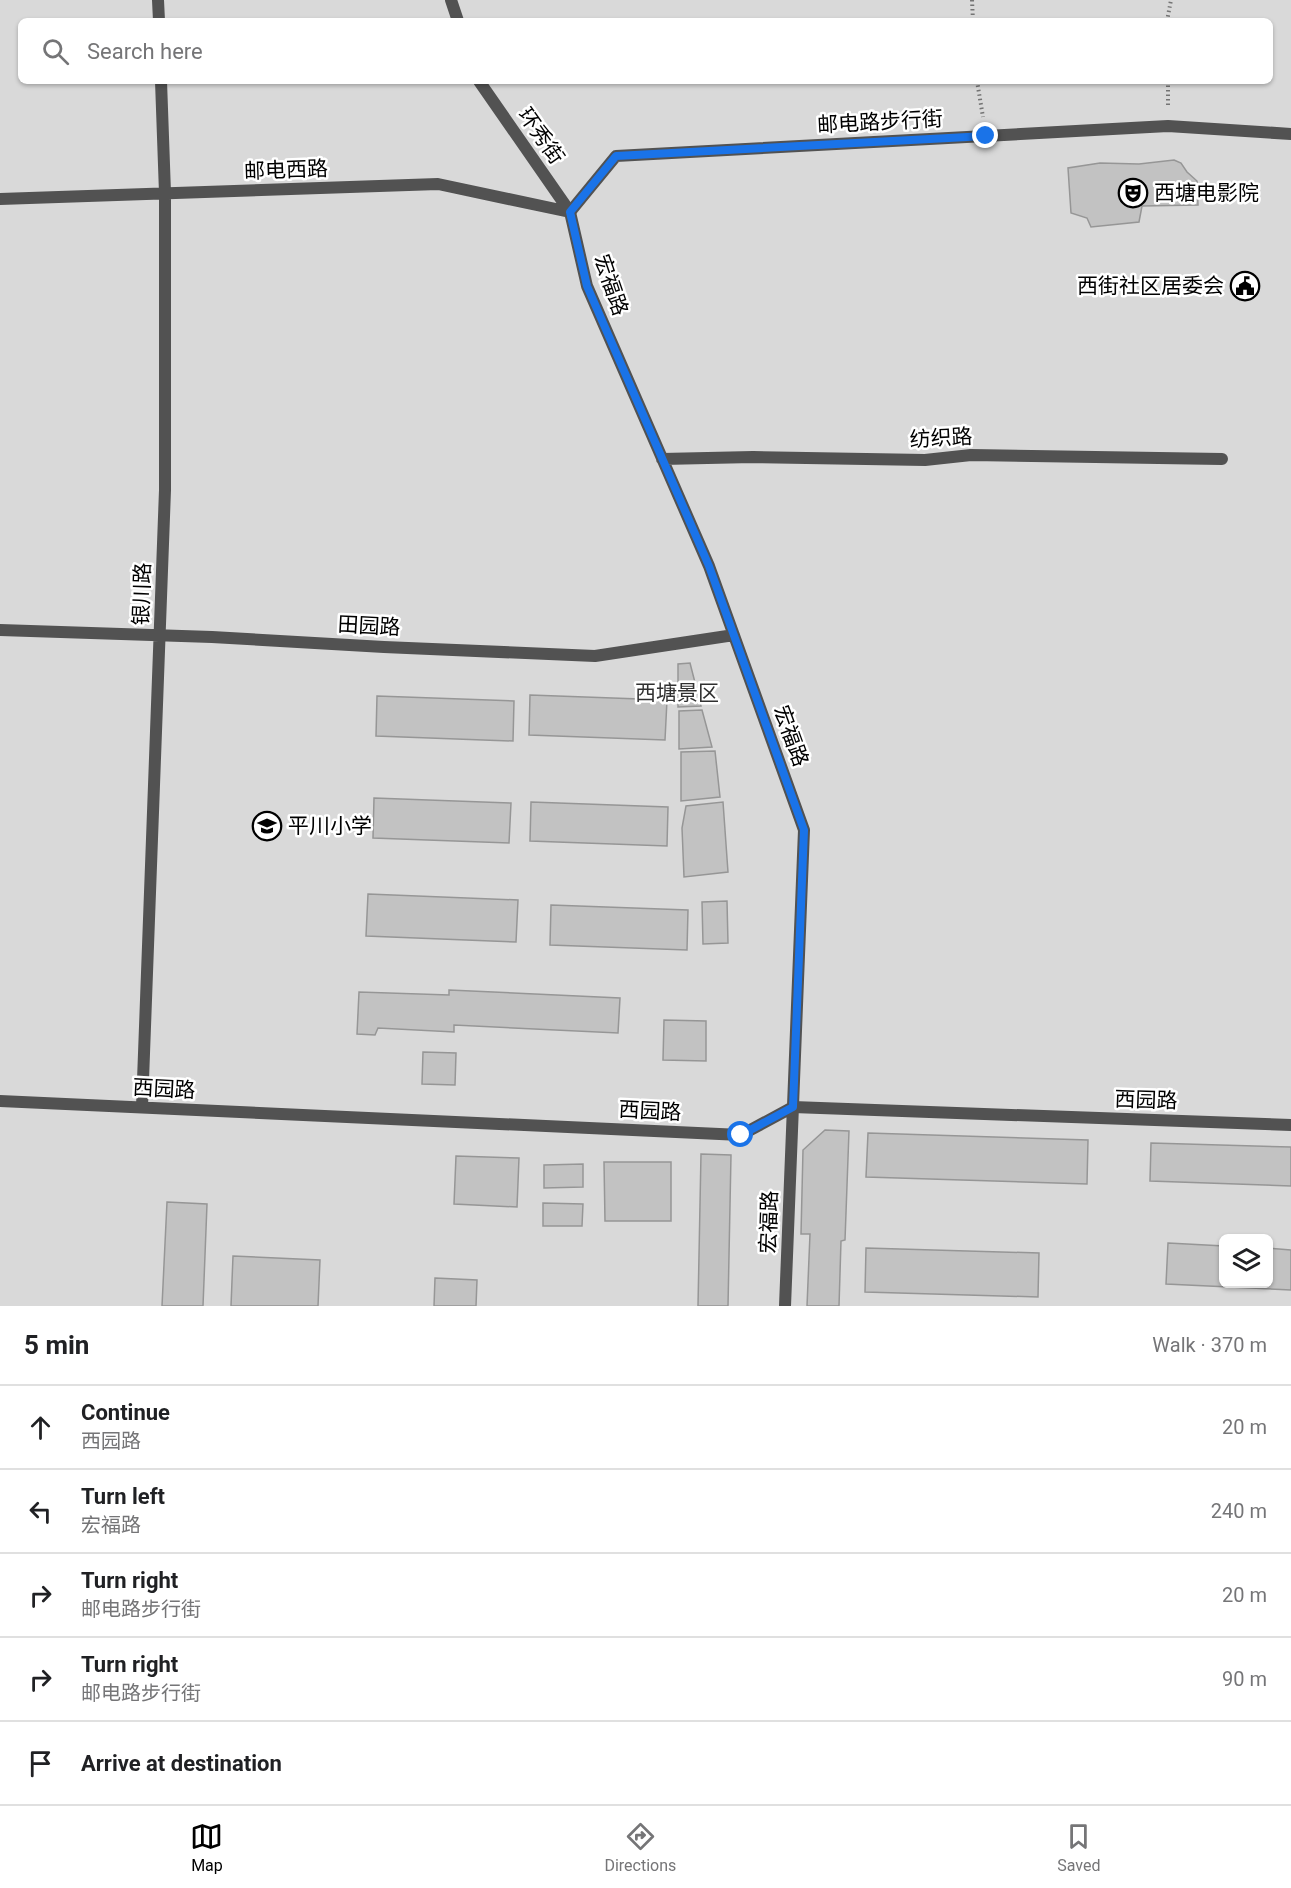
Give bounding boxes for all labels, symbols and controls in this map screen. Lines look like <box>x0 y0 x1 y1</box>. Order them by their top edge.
search box <box>18 18 1273 84</box>
icon: search <box>39 35 72 68</box>
text: Search here <box>87 39 203 64</box>
street label: 环秀街 <box>513 103 569 169</box>
street label: 邮电路步行街 <box>816 107 944 137</box>
route end <box>972 122 998 148</box>
street label: 邮电西路 <box>244 157 328 183</box>
theatre icon: 西塘电影院 <box>1117 177 1149 209</box>
place label: 西塘电影院 <box>1154 181 1259 205</box>
street label: 宏福路 <box>589 251 633 319</box>
public building icon: 西街社区居委会 <box>1229 270 1261 302</box>
place label: 西街社区居委会 <box>1077 274 1224 298</box>
street label: 纺织路 <box>909 424 973 452</box>
street label: 银川路 <box>129 562 155 626</box>
street label: 田园路 <box>337 612 401 640</box>
park label: 西塘景区 <box>635 681 719 705</box>
street label: 宏福路 <box>769 702 813 770</box>
school or university icon: 平川小学 <box>251 810 283 842</box>
place label: 平川小学 <box>288 814 372 838</box>
street label: 西园路 <box>132 1075 196 1103</box>
street label: 西园路 <box>1114 1087 1178 1113</box>
street label: 西园路 <box>618 1097 682 1125</box>
route start <box>727 1121 753 1147</box>
street label: 宏福路 <box>756 1190 782 1254</box>
map controls <box>1219 1234 1273 1288</box>
button: layers <box>1219 1234 1273 1288</box>
text: 5 min <box>24 1330 89 1360</box>
text: Walk · 370 m <box>1152 1333 1267 1357</box>
text: Continue <box>81 1400 170 1425</box>
icon: ahead <box>24 1411 57 1444</box>
text: 20 m <box>1222 1415 1267 1439</box>
text: 西园路 <box>81 1429 141 1453</box>
text: Turn left <box>81 1484 165 1509</box>
icon: left <box>24 1495 57 1528</box>
text: 240 m <box>1211 1499 1267 1523</box>
text: 宏福路 <box>81 1513 141 1537</box>
text: Turn right <box>81 1568 178 1593</box>
icon: right <box>24 1579 57 1612</box>
text: 20 m <box>1222 1583 1267 1607</box>
text: 邮电路步行街 <box>81 1597 201 1621</box>
text: Turn right <box>81 1652 178 1677</box>
icon: right <box>24 1663 57 1696</box>
text: 90 m <box>1222 1667 1267 1691</box>
text: 邮电路步行街 <box>81 1681 201 1705</box>
icon: arrive <box>24 1747 57 1780</box>
text: Arrive at destination <box>81 1751 282 1776</box>
tab: Map <box>190 1820 223 1875</box>
tab: Directions <box>604 1820 676 1875</box>
tab: Saved <box>1057 1820 1101 1875</box>

